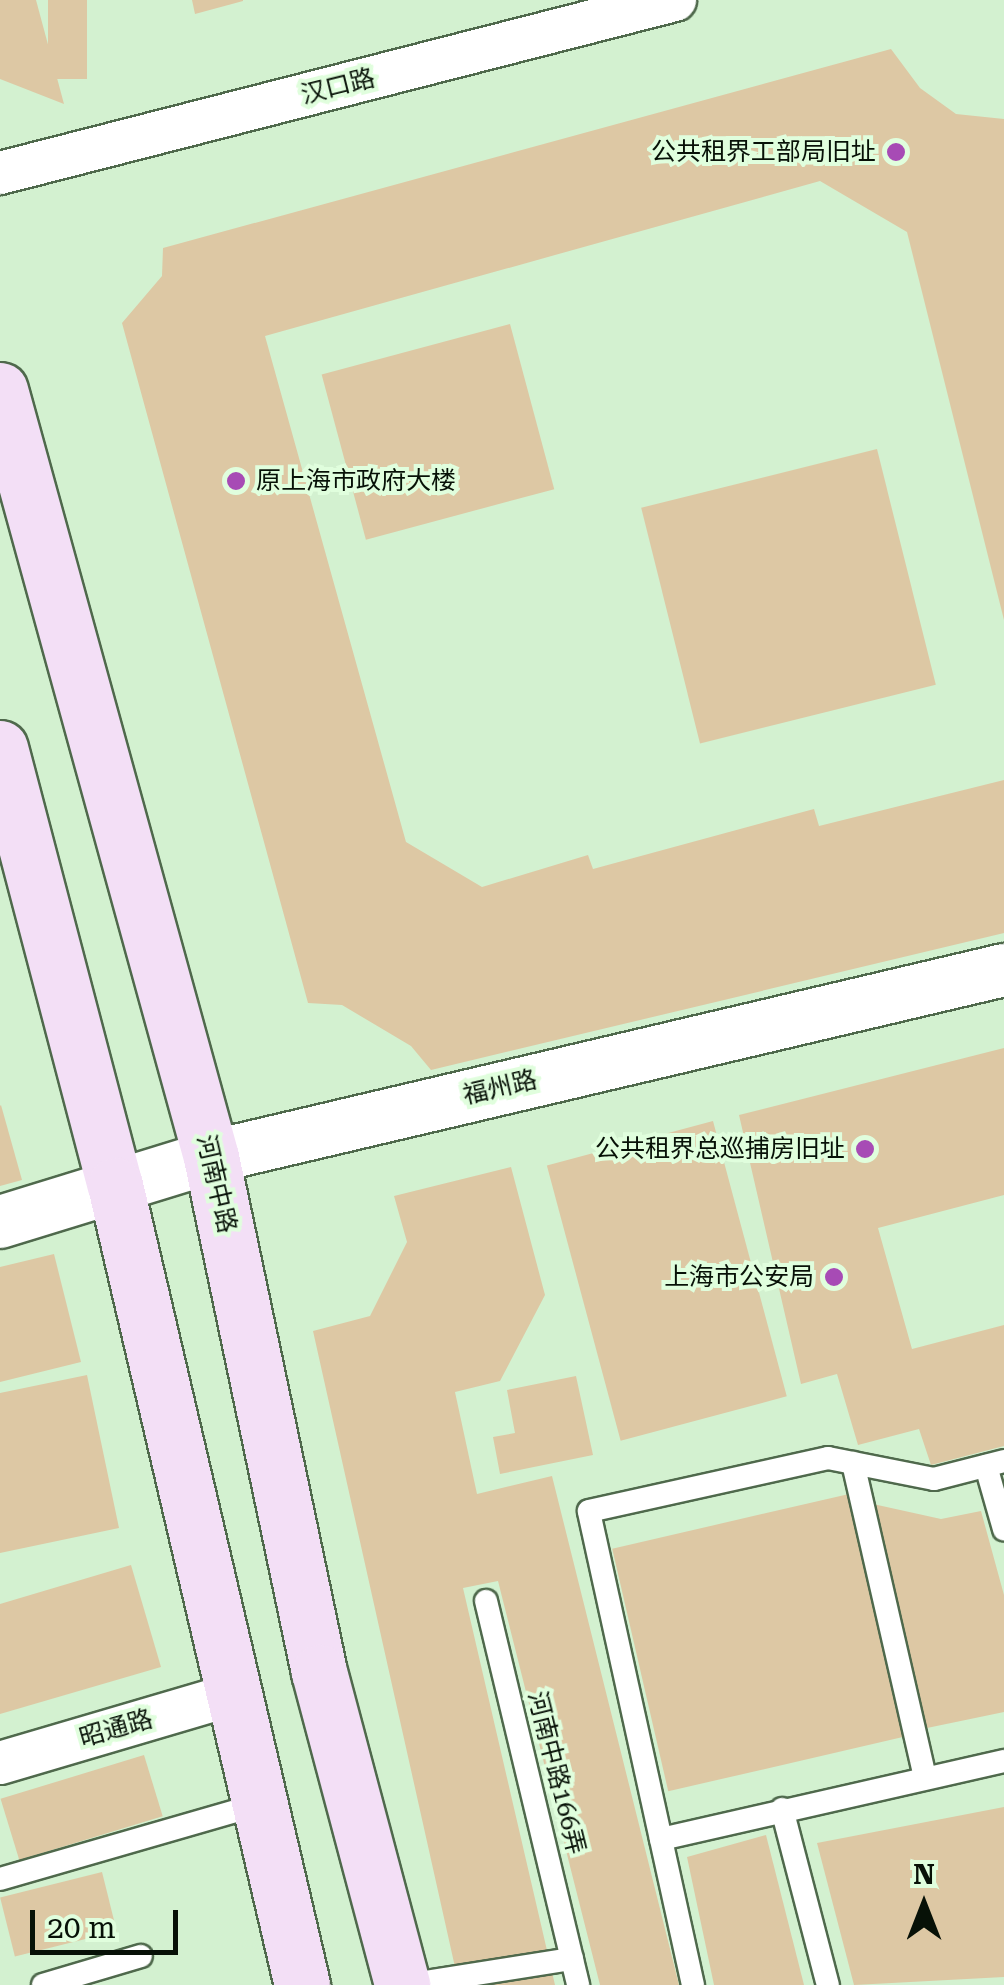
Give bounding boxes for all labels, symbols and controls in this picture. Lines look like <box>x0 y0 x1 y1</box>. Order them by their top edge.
street label: 汉口路 <box>298 63 378 111</box>
place label: 公共租界工部局旧址 <box>651 137 876 167</box>
marker: 公共租界工部局旧址 <box>885 141 907 163</box>
place label: 原上海市政府大楼 <box>256 466 456 496</box>
marker: 原上海市政府大楼 <box>225 470 247 492</box>
street label: 福州路 <box>460 1065 540 1111</box>
street label: 河南中路 <box>190 1132 242 1236</box>
place label: 公共租界总巡捕房旧址 <box>595 1134 845 1164</box>
marker: 公共租界总巡捕房旧址 <box>854 1138 876 1160</box>
place label: 上海市公安局 <box>664 1262 814 1292</box>
marker: 上海市公安局 <box>823 1266 845 1288</box>
street label: 河南中路166弄 <box>521 1688 591 1858</box>
street label: 昭通路 <box>76 1704 156 1754</box>
north arrow <box>874 1855 974 1955</box>
text: N <box>913 1858 935 1891</box>
scale bar <box>35 1890 182 1952</box>
text: 20 m <box>47 1910 116 1945</box>

